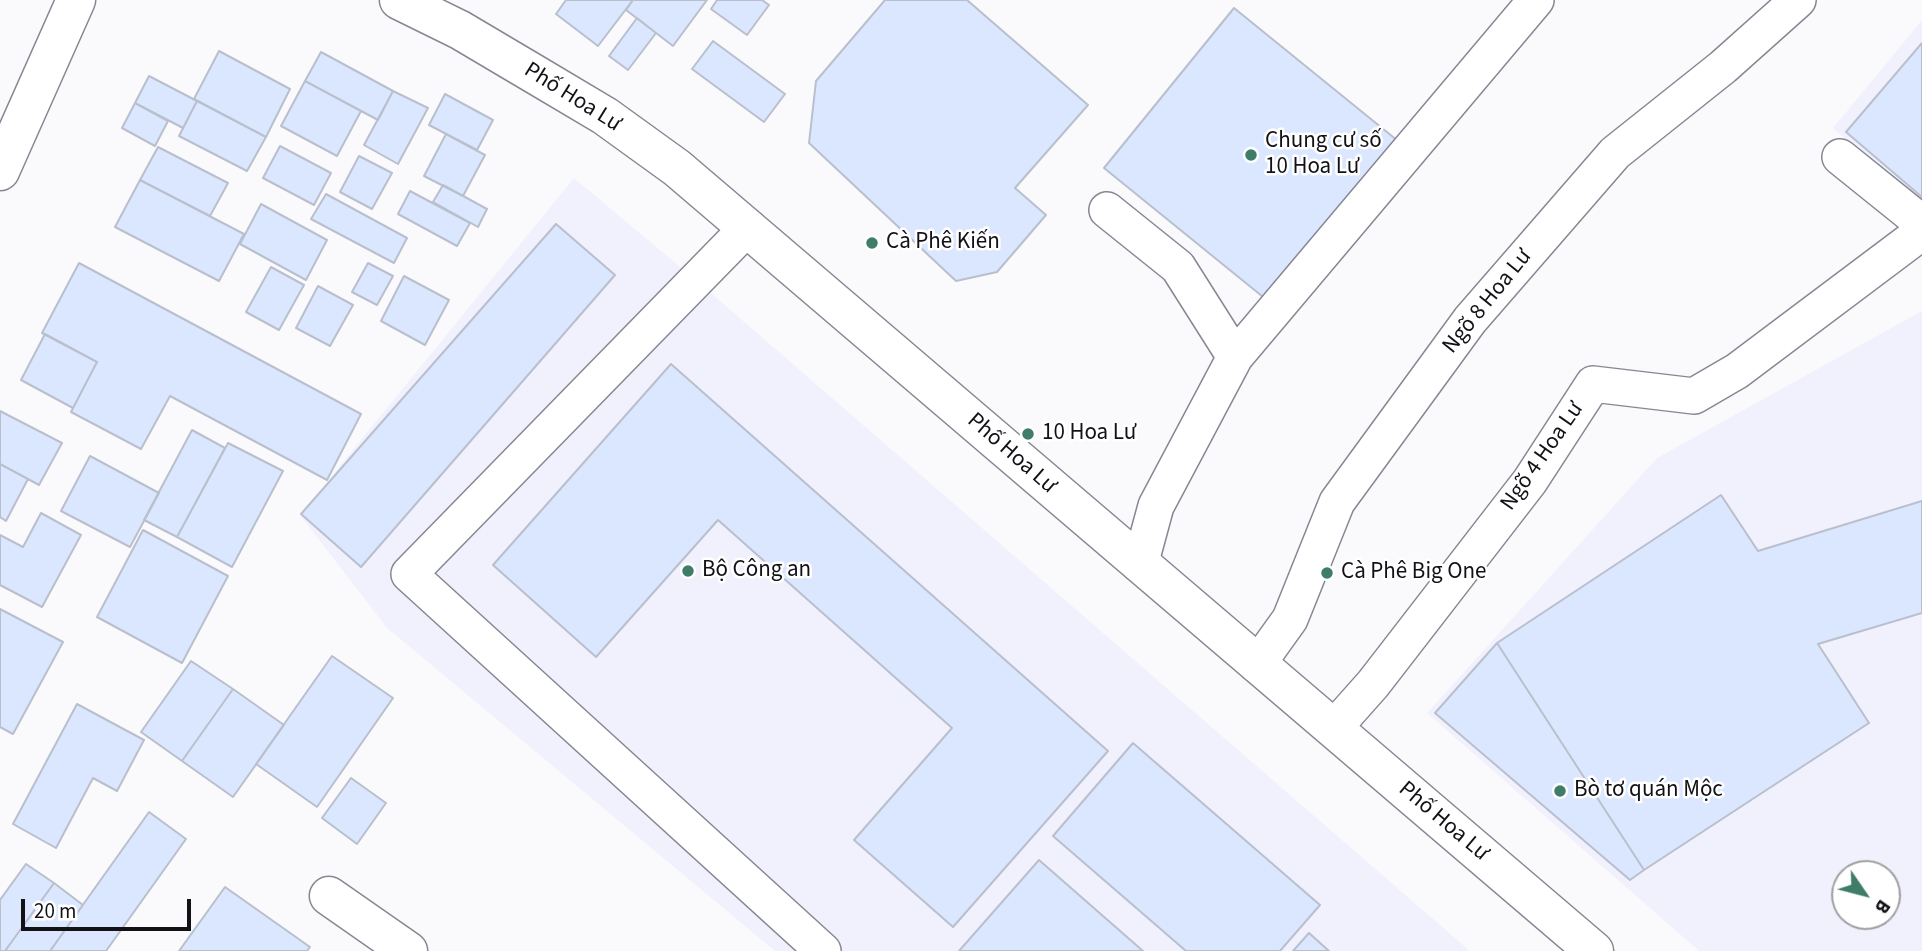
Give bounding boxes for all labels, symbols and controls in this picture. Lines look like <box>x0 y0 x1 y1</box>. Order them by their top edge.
street label: Phố Hoa Lư <box>518 57 626 139</box>
place label: Chung cư số 10 Hoa Lư <box>1265 128 1382 182</box>
marker: Chung cư số 10 Hoa Lư <box>1243 147 1259 163</box>
place label: Cà Phê Kiến <box>886 229 1000 257</box>
marker: Cà Phê Kiến <box>864 235 880 251</box>
street label: Ngõ 8 Hoa Lư <box>1438 244 1538 360</box>
street label: Ngõ 4 Hoa Lư <box>1496 397 1590 517</box>
street label: Phố Hoa Lư <box>961 408 1061 500</box>
place label: 10 Hoa Lư <box>1042 420 1136 448</box>
marker: 10 Hoa Lư <box>1020 426 1036 442</box>
place label: Bộ Công an <box>702 557 811 585</box>
place label: Cà Phê Big One <box>1341 559 1486 587</box>
marker: Bộ Công an <box>680 563 696 579</box>
marker: Cà Phê Big One <box>1319 565 1335 581</box>
street label: Phố Hoa Lư <box>1392 776 1494 868</box>
place label: Bò tơ quán Mộc <box>1574 777 1723 805</box>
marker: Bò tơ quán Mộc <box>1552 783 1568 799</box>
north arrow <box>1831 860 1901 930</box>
scale bar <box>24 884 194 928</box>
text: B <box>1868 894 1896 919</box>
text: 20 m <box>34 896 76 926</box>

